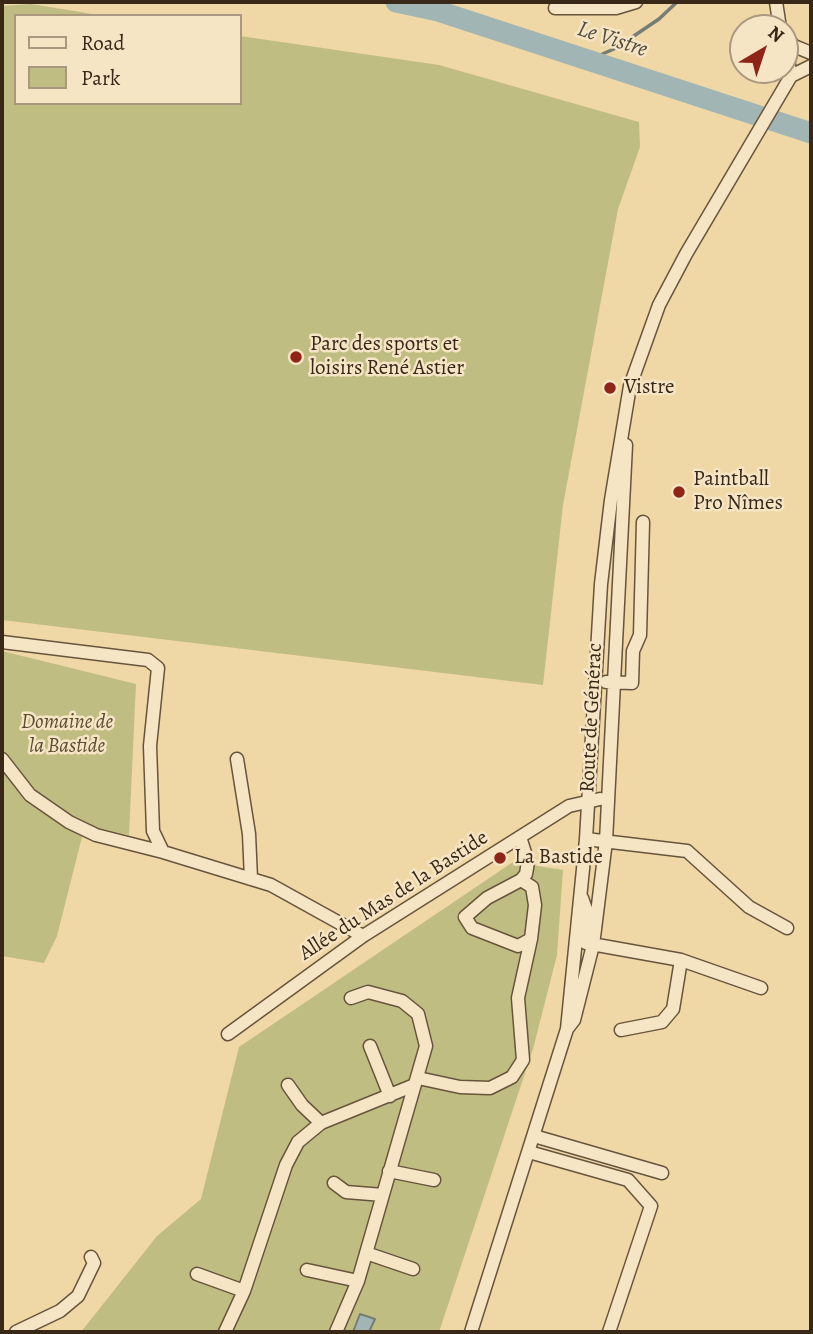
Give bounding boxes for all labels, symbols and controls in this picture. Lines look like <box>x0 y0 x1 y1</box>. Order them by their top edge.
legend <box>14 14 242 105</box>
north arrow <box>729 14 799 84</box>
water label: Le Vistre <box>573 16 651 64</box>
text: N <box>762 20 790 49</box>
text: Road <box>81 29 125 57</box>
text: Park <box>81 64 120 92</box>
place label: Parc des sports et loisirs René Astier <box>310 332 464 382</box>
marker: Parc des sports et loisirs René Astier <box>288 349 304 365</box>
place label: Vistre <box>624 375 675 401</box>
marker: Vistre <box>602 380 618 396</box>
place label: Paintball Pro Nîmes <box>693 467 783 517</box>
marker: Paintball Pro Nîmes <box>671 484 687 500</box>
street label: Route de Générac <box>575 643 609 793</box>
park label: Domaine de la Bastide <box>21 710 113 760</box>
street label: Allée du Mas de la Bastide <box>295 826 493 966</box>
place label: La Bastide <box>514 845 603 871</box>
marker: La Bastide <box>492 850 508 866</box>

